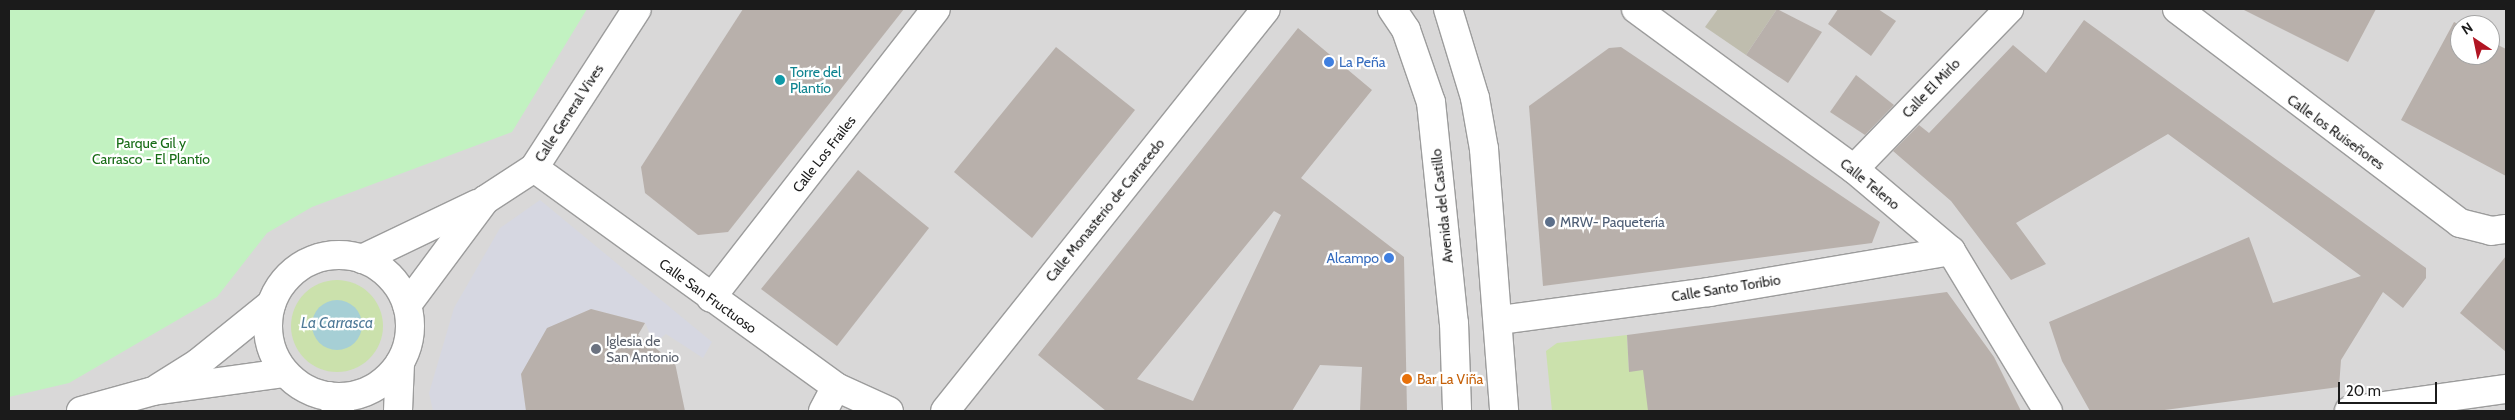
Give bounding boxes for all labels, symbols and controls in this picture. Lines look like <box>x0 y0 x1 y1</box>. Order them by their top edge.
north arrow <box>2450 15 2500 65</box>
text: N <box>2458 18 2476 39</box>
place label: La Peña <box>1339 54 1385 70</box>
street label: Calle El Mirlo <box>1899 55 1963 121</box>
marker: La Peña <box>1323 56 1335 68</box>
street label: Calle General Vives <box>531 61 607 165</box>
place label: Torre del Plantío <box>790 64 841 96</box>
marker: Torre del Plantío <box>774 74 786 86</box>
street label: Calle los Ruiseñores <box>2284 91 2388 173</box>
street label: Calle Los Frailes <box>789 112 859 196</box>
park label: Parque Gil y Carrasco - El Plantío <box>92 135 210 168</box>
street label: Calle Monasterio de Carracedo <box>1042 135 1168 285</box>
street label: Avenida del Castillo <box>1428 148 1456 264</box>
street label: Calle Teleno <box>1837 155 1903 213</box>
place label: MRW- Paquetería <box>1560 214 1665 230</box>
marker: MRW- Paquetería <box>1544 216 1556 228</box>
place label: Alcampo <box>1326 250 1379 266</box>
marker: Alcampo <box>1383 252 1395 264</box>
street label: Calle San Fructuoso <box>656 255 760 337</box>
street label: Calle Santo Toribio <box>1670 271 1782 305</box>
water label: La Carrasca <box>301 315 373 333</box>
place label: Iglesia de San Antonio <box>606 333 679 366</box>
marker: Iglesia de San Antonio <box>590 343 602 355</box>
place label: Bar La Viña <box>1417 371 1483 387</box>
scale bar <box>2340 372 2439 404</box>
marker: Bar La Viña <box>1401 373 1413 385</box>
text: 20 m <box>2346 382 2381 400</box>

